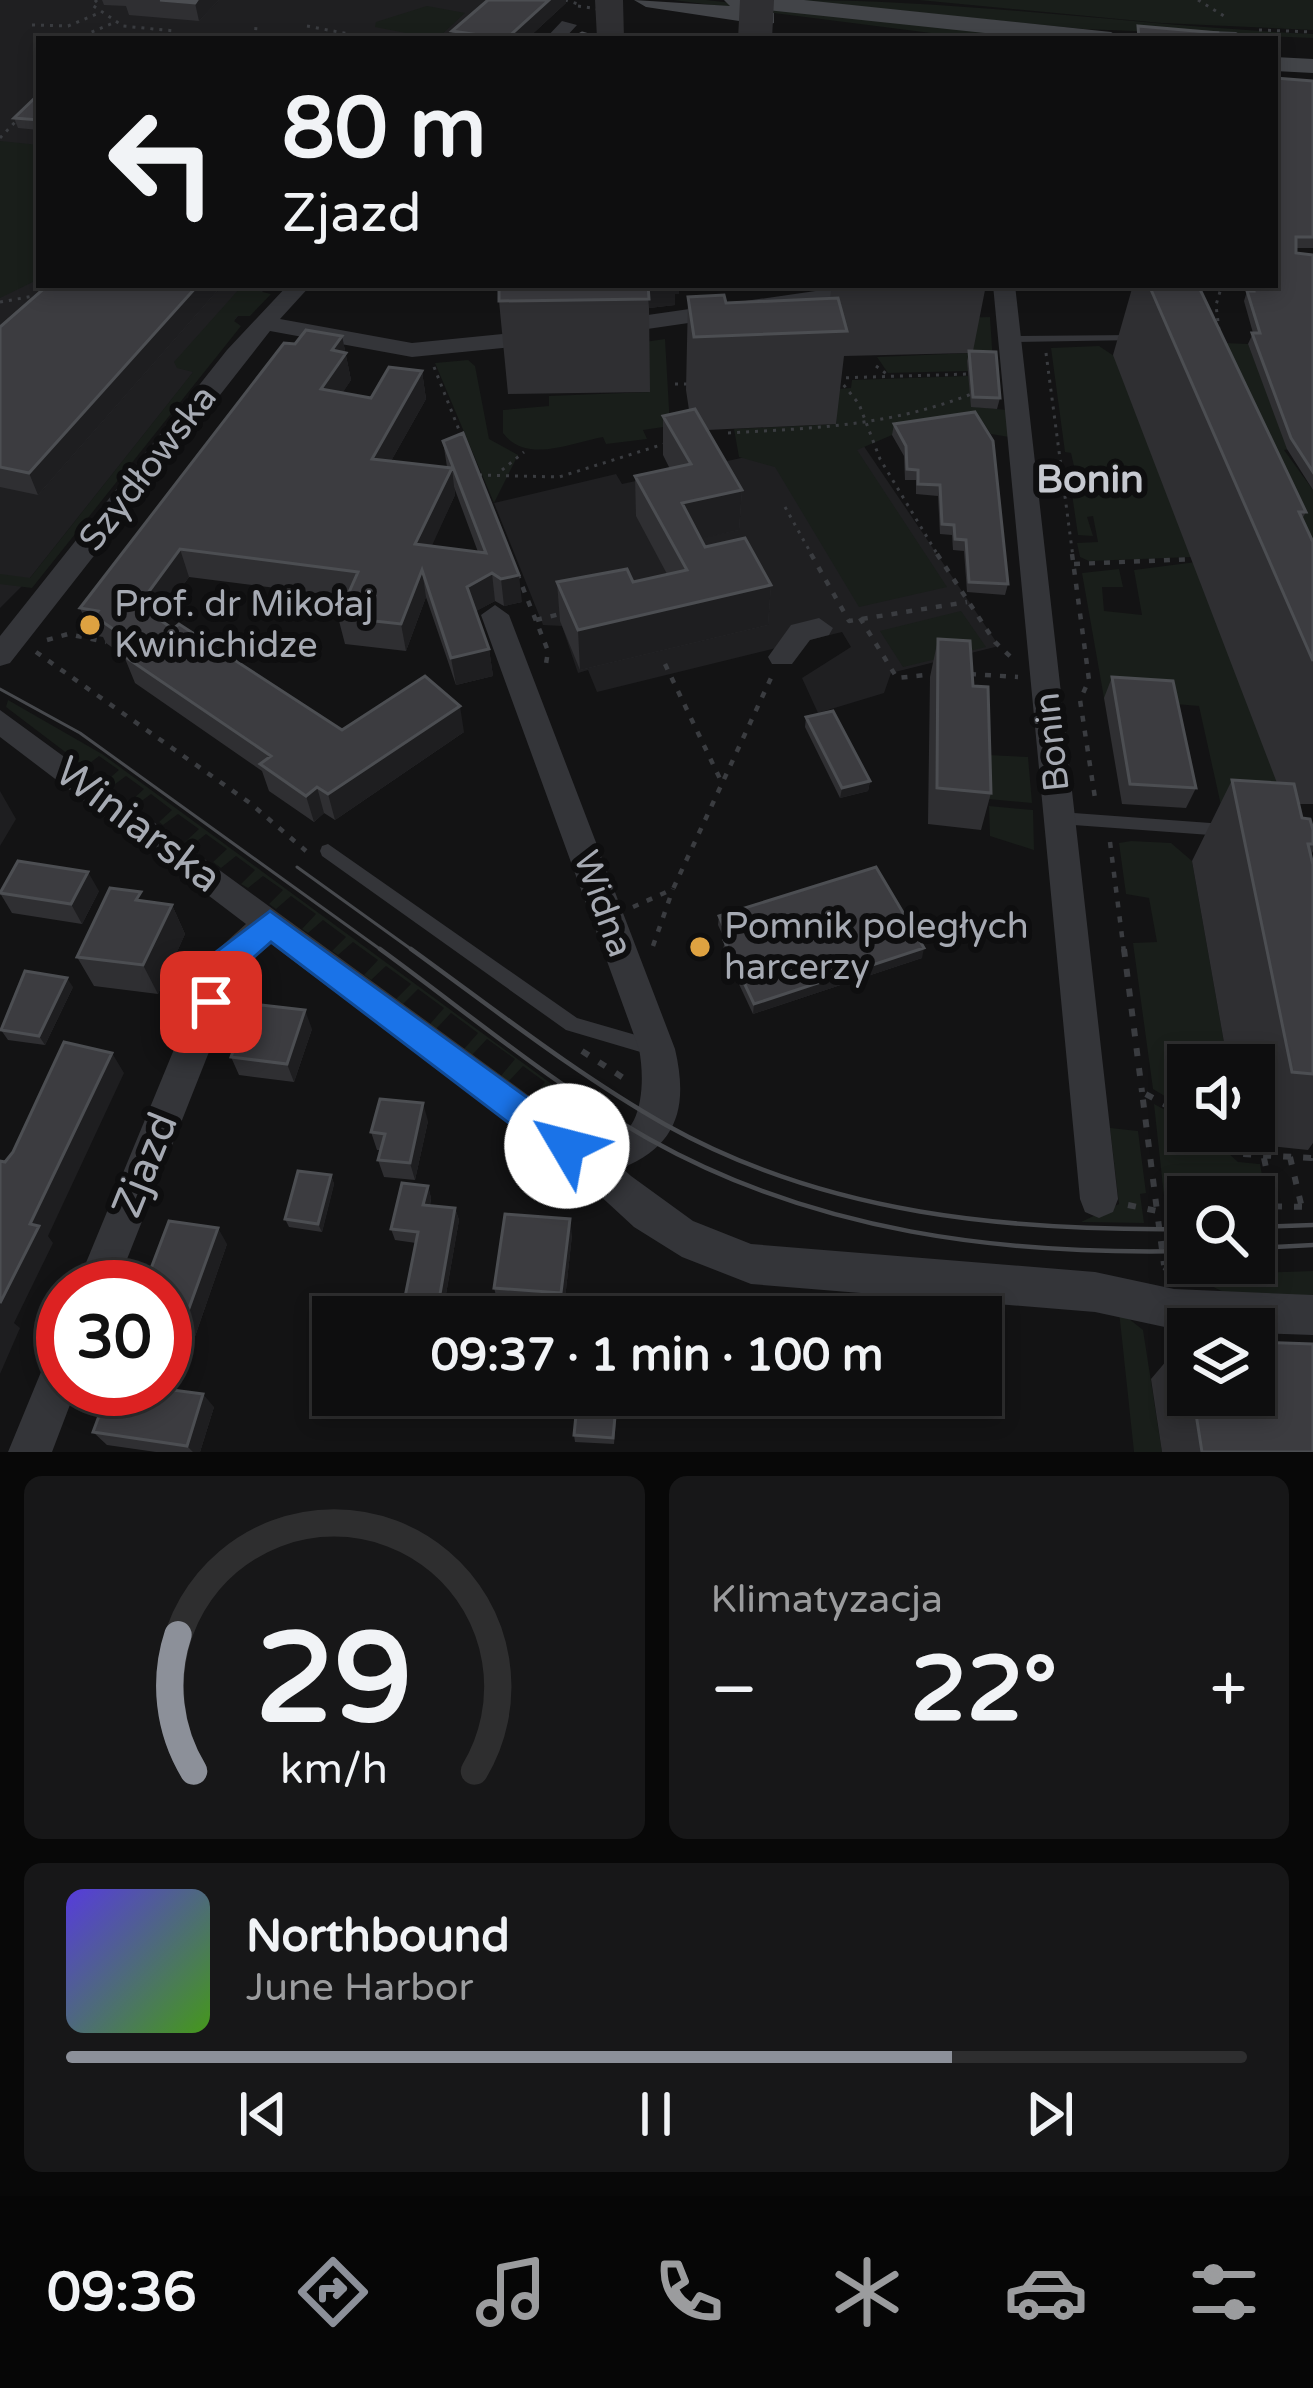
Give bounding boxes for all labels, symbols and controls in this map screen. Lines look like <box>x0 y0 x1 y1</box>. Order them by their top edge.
text: 80 m <box>282 79 486 180</box>
icon: left <box>84 84 240 240</box>
text: Zjazd <box>282 181 421 246</box>
street label: Szydłowska <box>70 377 226 559</box>
district label: Bonin <box>1036 456 1144 503</box>
place label: Prof. dr Mikołaj Kwinichidze <box>114 583 373 667</box>
marker: Prof. dr Mikołaj Kwinichidze <box>77 612 103 638</box>
street label: Bonin <box>1025 690 1079 794</box>
street label: Winiarska <box>45 746 231 904</box>
street label: Widna <box>564 845 642 963</box>
place label: Pomnik poległych harcerzy <box>724 905 1029 989</box>
marker: Pomnik poległych harcerzy <box>687 934 713 960</box>
pin <box>160 951 262 1053</box>
icon: arrive <box>178 969 244 1035</box>
map controls <box>1167 1044 1275 1416</box>
button: sound <box>1167 1044 1275 1152</box>
position arrow <box>504 1083 630 1209</box>
street label: Zjazd <box>101 1105 189 1225</box>
button: search <box>1167 1176 1275 1284</box>
speed limit sign: 30 <box>36 1260 192 1416</box>
button: layers <box>1167 1308 1275 1416</box>
text: 09:37 · 1 min · 100 m <box>431 1329 883 1383</box>
text: Klimatyzacja <box>711 1576 943 1623</box>
text: 29 <box>256 1605 413 1756</box>
text: 22° <box>910 1636 1057 1745</box>
text: − <box>711 1650 758 1730</box>
text: + <box>1210 1650 1247 1730</box>
text: km/h <box>280 1743 388 1794</box>
text: Northbound <box>246 1910 510 1964</box>
text: June Harbor <box>246 1964 473 2011</box>
icon: previous <box>230 2081 296 2147</box>
icon: pause <box>623 2081 689 2147</box>
icon: next <box>1017 2081 1083 2147</box>
icon: directions <box>291 2250 375 2334</box>
icon: music <box>469 2250 553 2334</box>
icon: phone <box>647 2250 731 2334</box>
icon: climate <box>825 2250 909 2334</box>
icon: car <box>1004 2250 1088 2334</box>
icon: filters <box>1182 2250 1266 2334</box>
text: 09:36 <box>47 2260 197 2325</box>

